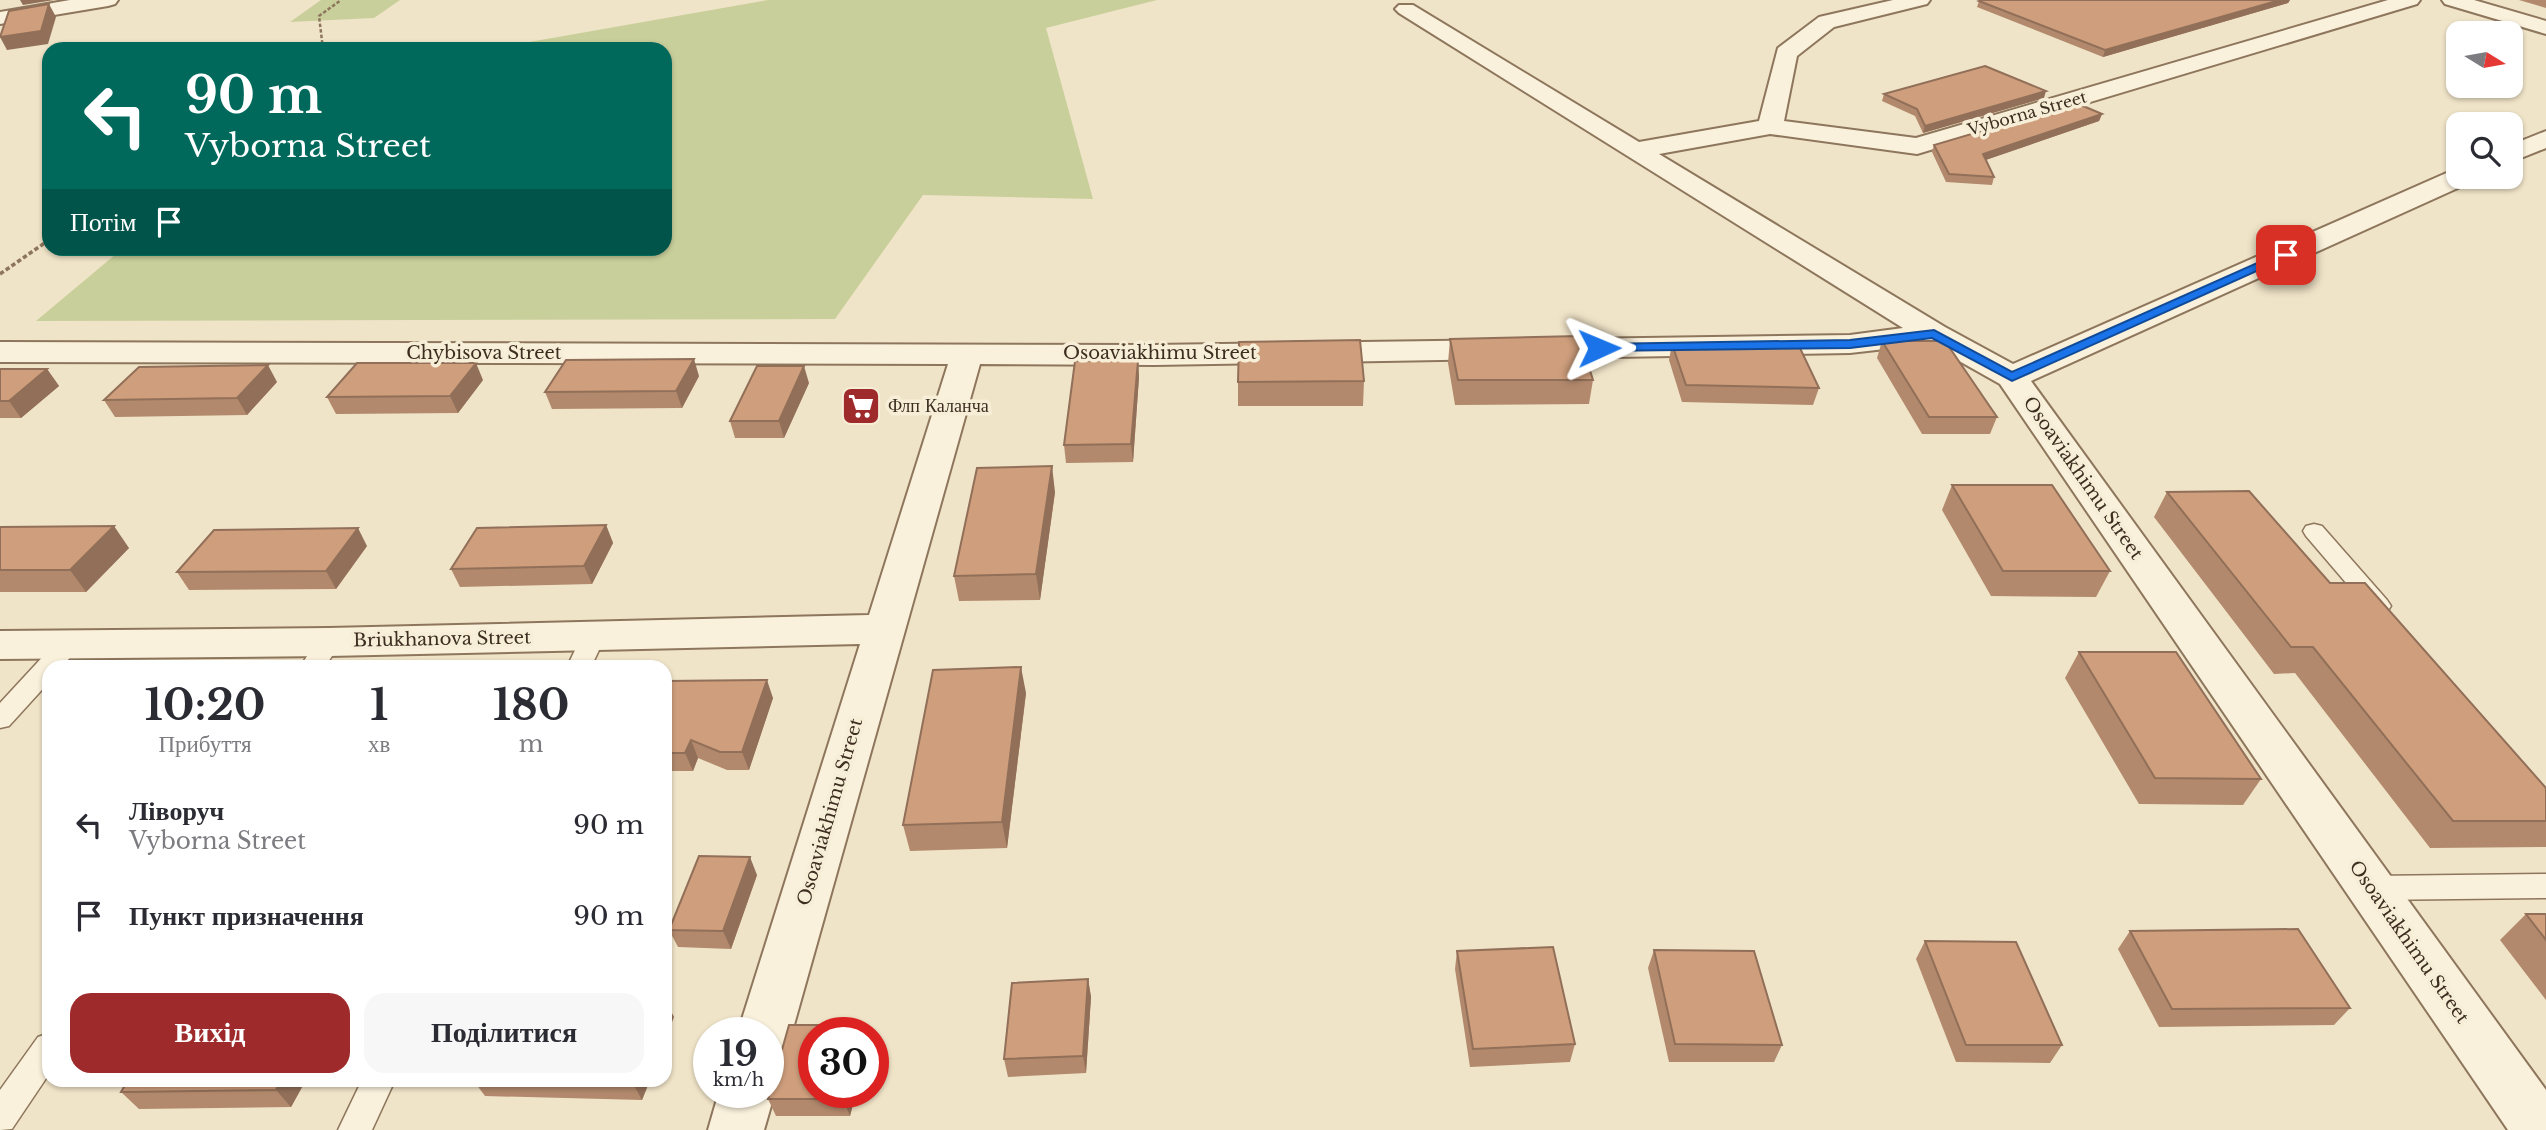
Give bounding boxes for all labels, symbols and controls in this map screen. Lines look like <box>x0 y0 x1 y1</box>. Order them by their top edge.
north arrow <box>2446 21 2524 98</box>
map controls <box>2446 21 2523 189</box>
text: 90 m <box>185 65 322 126</box>
icon: left <box>70 70 161 161</box>
street label: Vyborna Street <box>1964 86 2089 140</box>
button: search <box>2446 112 2523 189</box>
text: Vyborna Street <box>185 126 431 166</box>
icon: arrive <box>150 203 188 241</box>
text: Потім <box>70 206 136 238</box>
pin <box>2256 225 2316 285</box>
icon: arrive <box>2267 236 2305 274</box>
position arrow <box>1562 311 1636 385</box>
street label: Chybisova Street <box>406 342 562 364</box>
street label: Osoaviakhimu Street <box>1063 342 1257 364</box>
supermarket icon: Флп Каланча <box>840 385 882 427</box>
street label: Osoaviakhimu Street <box>2018 392 2148 564</box>
place label: Флп Каланча <box>888 395 989 417</box>
street label: Briukhanova Street <box>353 626 531 652</box>
text: 10:20 <box>144 679 265 731</box>
text: 1 <box>370 679 388 731</box>
text: 180 <box>493 679 570 731</box>
street label: Osoaviakhimu Street <box>793 716 867 908</box>
text: Прибуття <box>158 730 252 758</box>
text: хв <box>368 730 390 758</box>
text: m <box>519 730 543 758</box>
text: Ліворуч <box>129 795 224 827</box>
icon: left <box>70 806 108 844</box>
text: 90 m <box>573 809 644 841</box>
text: Vyborna Street <box>129 827 306 855</box>
street label: Osoaviakhimu Street <box>2344 856 2474 1028</box>
icon: arrive <box>70 897 108 935</box>
text: Пункт призначення <box>129 900 364 932</box>
text: 90 m <box>573 900 644 932</box>
button: Вихід <box>70 993 350 1073</box>
button: Поділитися <box>364 993 644 1073</box>
speed limit sign: 30 <box>798 1017 889 1108</box>
text: 19 <box>719 1032 758 1075</box>
text: km/h <box>713 1069 764 1091</box>

